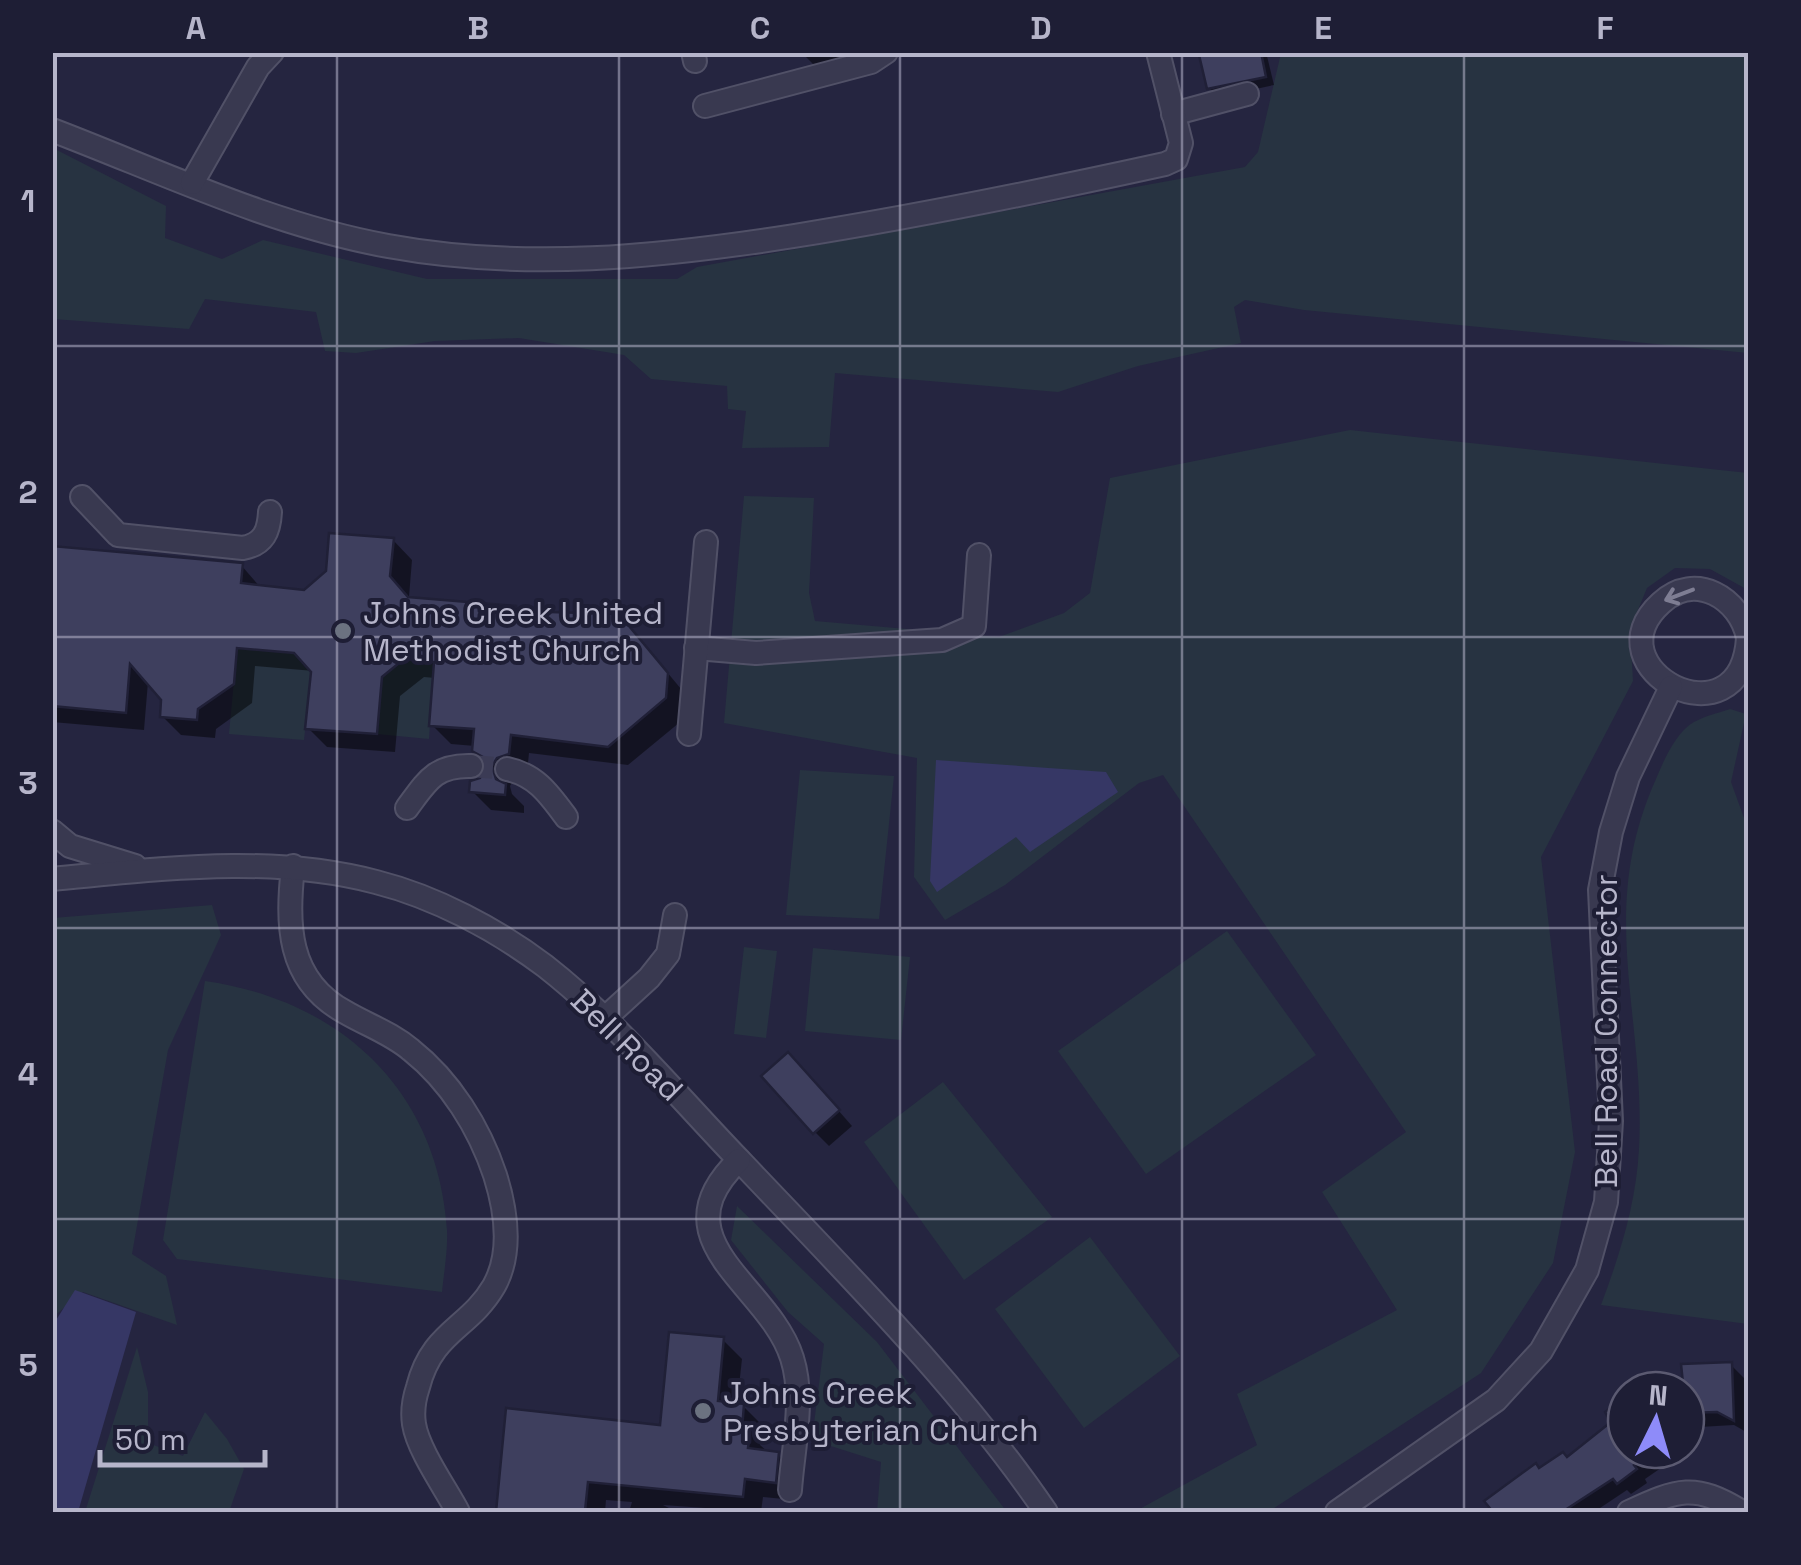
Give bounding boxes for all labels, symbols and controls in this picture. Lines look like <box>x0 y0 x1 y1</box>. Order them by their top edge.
text: A <box>186 8 206 48</box>
text: B <box>467 8 489 48</box>
text: C <box>750 8 770 48</box>
text: D <box>1030 8 1052 48</box>
text: E <box>1314 8 1332 48</box>
text: F <box>1596 8 1614 48</box>
text: 1 <box>21 181 35 221</box>
text: 2 <box>18 472 38 512</box>
one-way arrow <box>1664 587 1695 605</box>
place label: Johns Creek United Methodist Church <box>363 593 663 670</box>
marker: Johns Creek United Methodist Church <box>332 620 354 642</box>
text: 3 <box>18 763 38 803</box>
street label: Bell Road Connector <box>1586 874 1626 1188</box>
street label: Bell Road <box>562 980 692 1110</box>
text: 4 <box>18 1054 38 1094</box>
text: 5 <box>18 1345 38 1385</box>
north arrow <box>1606 1370 1706 1470</box>
place label: Johns Creek Presbyterian Church <box>723 1373 1039 1450</box>
text: N <box>1647 1376 1669 1414</box>
marker: Johns Creek Presbyterian Church <box>692 1400 714 1422</box>
scale bar <box>100 1405 265 1467</box>
text: 50 m <box>115 1420 186 1459</box>

